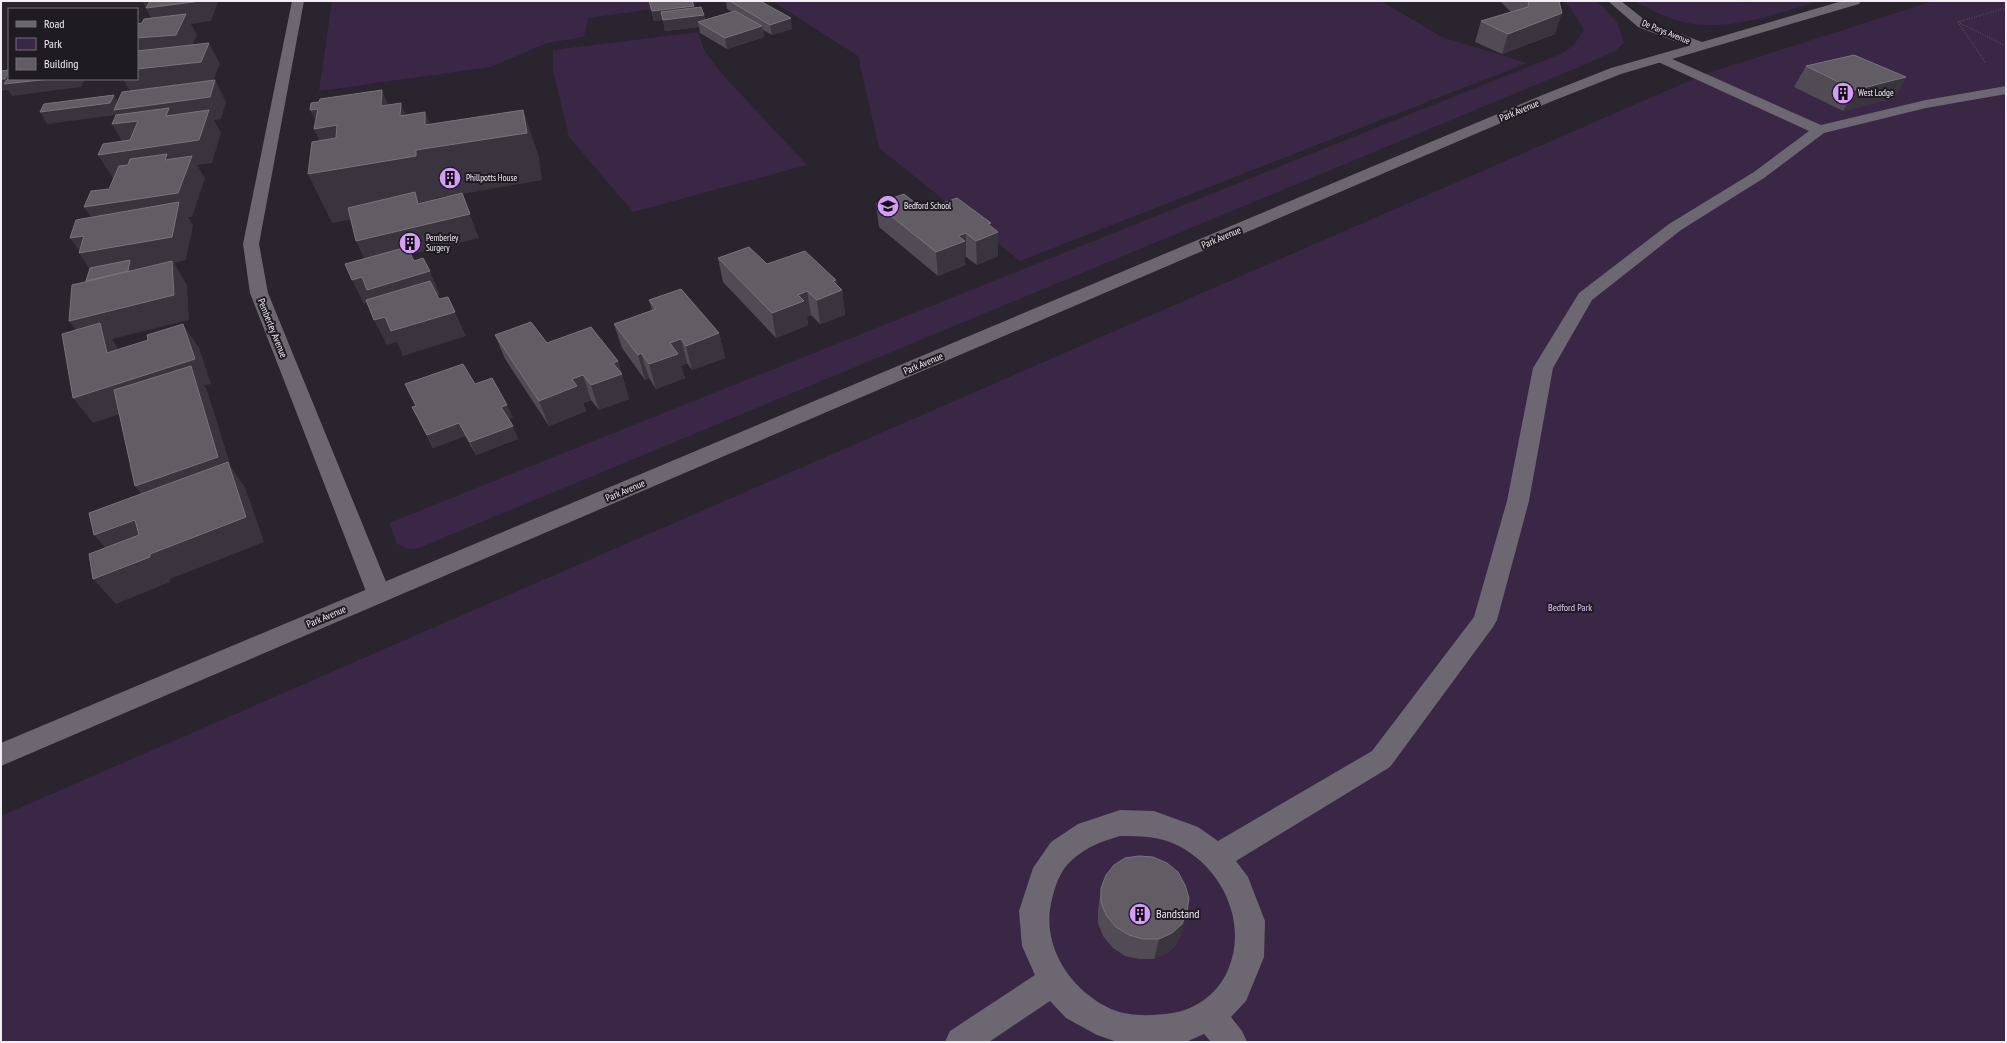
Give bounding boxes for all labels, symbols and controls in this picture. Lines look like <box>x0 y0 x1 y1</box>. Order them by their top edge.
legend <box>8 8 138 80</box>
text: Road <box>44 16 64 31</box>
street label: De Parys Avenue <box>1640 17 1692 46</box>
text: Park <box>44 36 62 51</box>
text: Building <box>44 56 79 71</box>
building icon: West Lodge <box>1830 80 1856 106</box>
place label: West Lodge <box>1858 87 1894 98</box>
street label: Park Avenue <box>1497 96 1541 125</box>
building icon: Phillpotts House <box>437 165 463 191</box>
place label: Phillpotts House <box>466 172 518 183</box>
school or university icon: Bedford School <box>875 193 901 219</box>
place label: Bedford School <box>904 200 952 211</box>
street label: Park Avenue <box>1199 223 1243 252</box>
building icon: Pemberley Surgery <box>397 230 423 256</box>
place label: Pemberley Surgery <box>426 232 459 253</box>
street label: Pemberley Avenue <box>255 297 290 360</box>
street label: Park Avenue <box>901 349 945 378</box>
street label: Park Avenue <box>603 476 647 505</box>
park label: Bedford Park <box>1548 601 1592 614</box>
street label: Park Avenue <box>304 602 348 631</box>
building icon: Bandstand <box>1127 901 1153 927</box>
place label: Bandstand <box>1156 906 1200 921</box>

